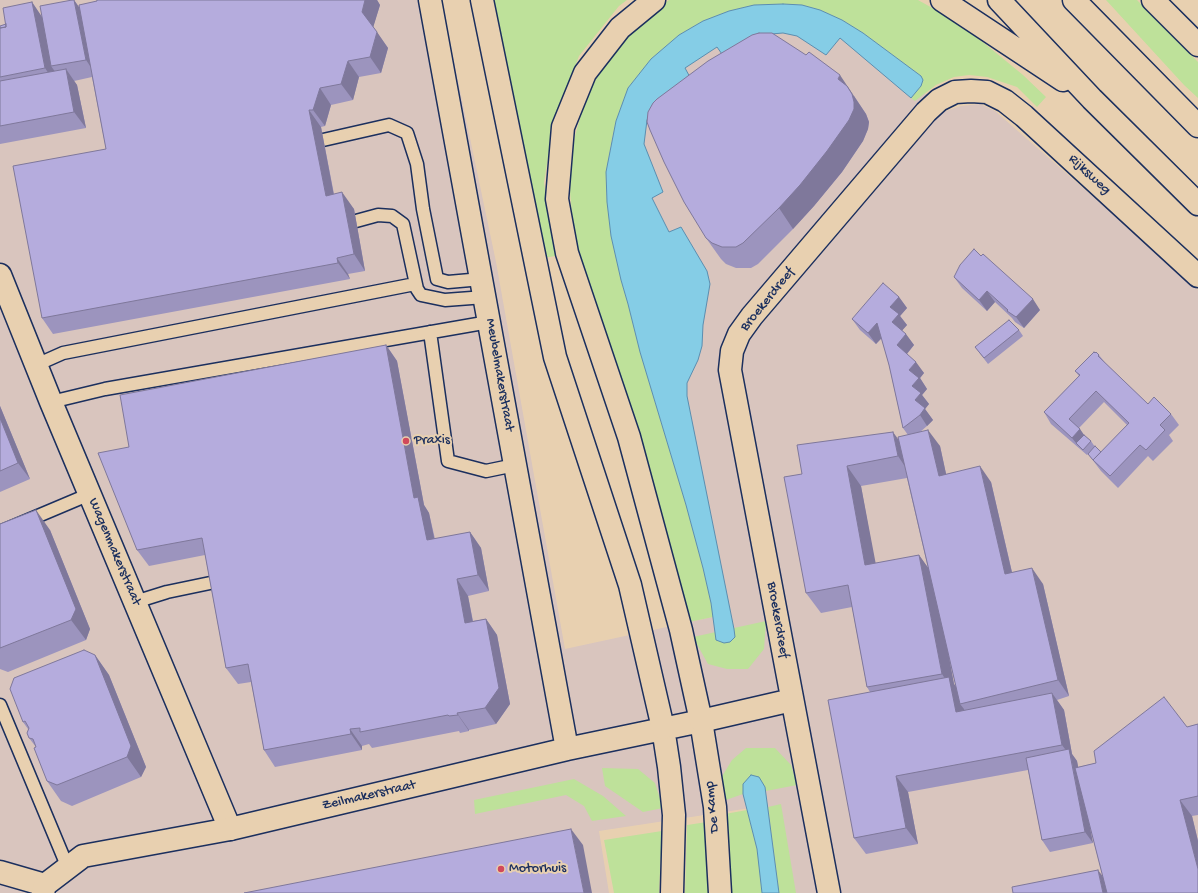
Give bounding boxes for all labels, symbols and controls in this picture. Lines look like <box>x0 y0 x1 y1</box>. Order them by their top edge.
street label: Rijksweg <box>1064 151 1114 199</box>
street label: Broekerdreef <box>737 265 799 335</box>
street label: Meubelmakerstraat <box>481 317 517 433</box>
place label: Praxis <box>414 433 450 449</box>
marker: Praxis <box>401 436 411 446</box>
street label: Wagenmakerstraat <box>84 496 144 608</box>
street label: Broekerdreef <box>762 581 792 659</box>
street label: Zeilmakerstraat <box>321 777 417 815</box>
street label: De Kamp <box>702 780 724 834</box>
place label: Motorhuis <box>509 861 566 877</box>
marker: Motorhuis <box>496 864 506 874</box>

